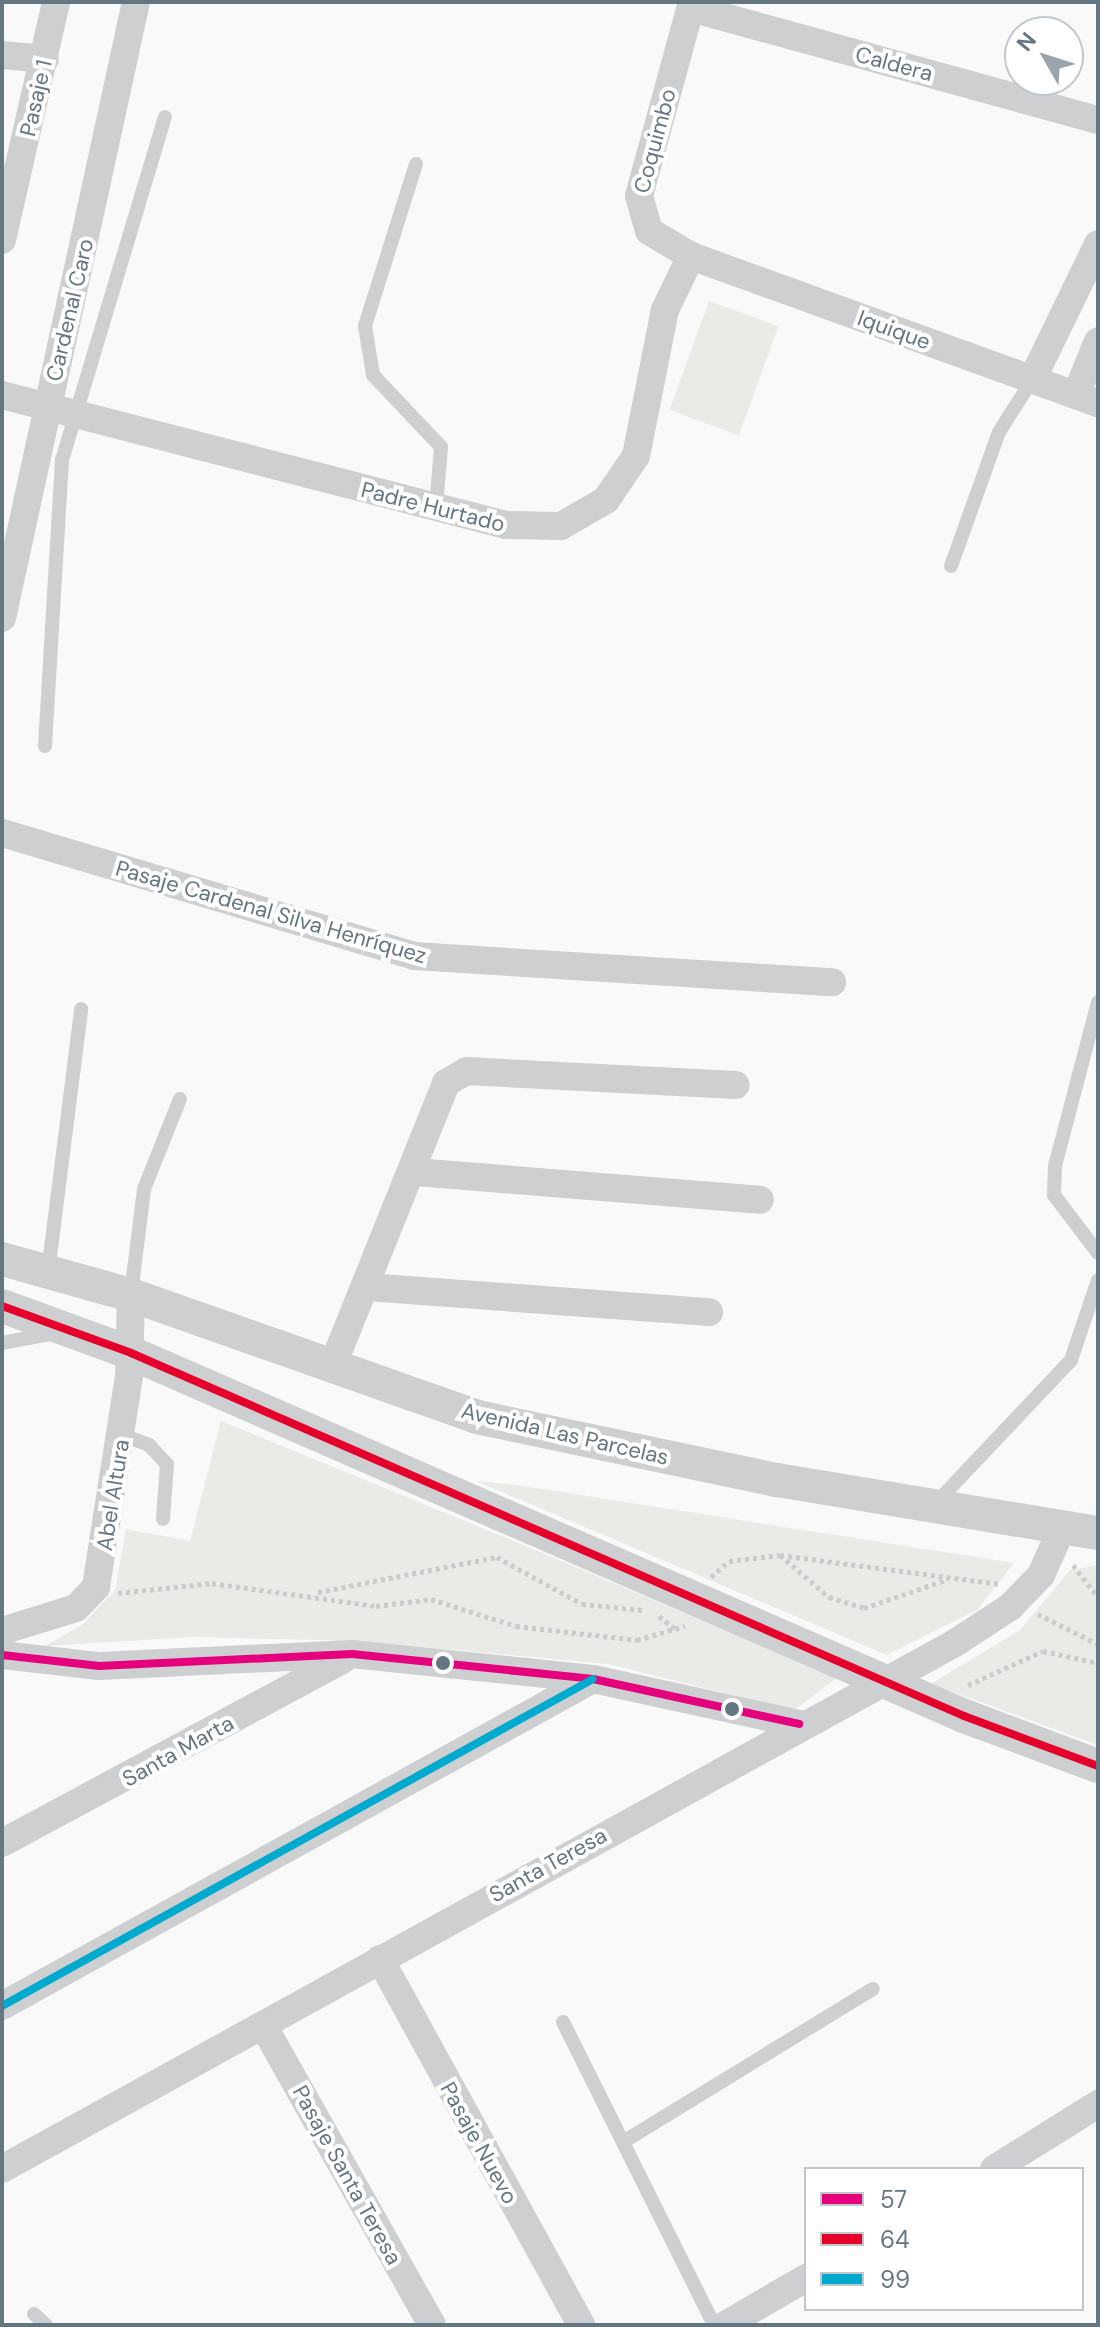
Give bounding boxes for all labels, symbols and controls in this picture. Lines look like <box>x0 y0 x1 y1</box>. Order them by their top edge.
north arrow <box>1004 16 1084 96</box>
text: N <box>1010 26 1043 57</box>
street label: Caldera <box>852 41 936 87</box>
street label: Pasaje 1 <box>14 57 58 139</box>
street label: Coquimbo <box>628 86 682 196</box>
street label: Cardenal Caro <box>41 236 99 384</box>
street label: Iquique <box>854 305 934 355</box>
street label: Padre Hurtado <box>358 476 508 538</box>
street label: Pasaje Cardenal Silva Henríquez <box>113 855 429 969</box>
street label: Avenida Las Parcelas <box>459 1397 671 1471</box>
street label: Abel Altura <box>91 1437 135 1553</box>
unlabelled marker <box>435 1655 451 1671</box>
unlabelled marker <box>724 1701 740 1717</box>
street label: Santa Marta <box>118 1710 238 1792</box>
street label: Santa Teresa <box>485 1822 611 1908</box>
street label: Pasaje Nuevo <box>435 2078 523 2208</box>
street label: Pasaje Santa Teresa <box>287 2081 407 2269</box>
legend <box>804 2167 1084 2311</box>
text: 57 <box>880 2184 907 2215</box>
text: 64 <box>880 2224 910 2255</box>
text: 99 <box>880 2264 910 2295</box>

